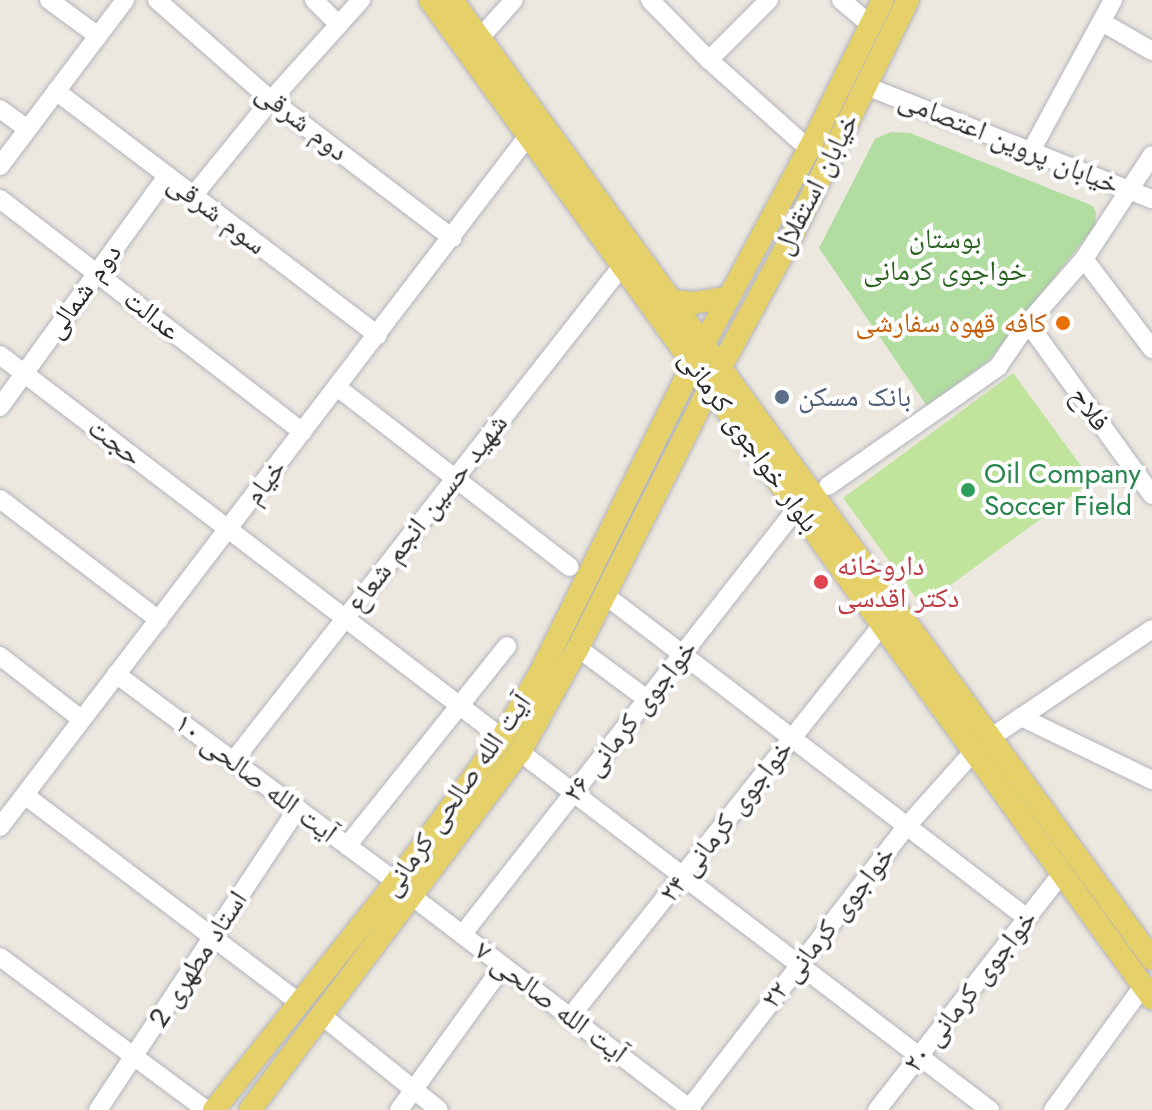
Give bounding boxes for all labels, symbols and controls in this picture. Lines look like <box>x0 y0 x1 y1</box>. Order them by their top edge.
street label: دوم شرقی <box>249 76 355 168</box>
street label: خیابان پروین اعتصامی <box>894 82 1124 202</box>
street label: خیابان استقلال <box>766 108 866 260</box>
street label: سوم شرقی <box>161 166 273 262</box>
park label: بوستان خواجوی کرمانی <box>863 222 1027 288</box>
street label: دوم شمالی <box>37 237 129 345</box>
street label: عدالت <box>117 282 187 348</box>
place label: کافه قهوه سفارشی <box>855 306 1047 340</box>
marker: کافه قهوه سفارشی <box>1054 314 1072 332</box>
street label: بلوار خواجوی کرمانی <box>672 343 826 539</box>
place label: بانک مسکن <box>798 380 911 414</box>
street label: فلاح <box>1063 380 1117 438</box>
marker: بانک مسکن <box>773 388 791 406</box>
street label: شهید حسین انجم شعاع <box>339 407 515 619</box>
street label: حجت <box>81 411 149 473</box>
street label: خیام <box>237 452 293 512</box>
place label: Oil Company Soccer Field <box>984 457 1141 523</box>
marker: Oil Company Soccer Field <box>959 481 977 499</box>
place label: داروخانه دکتر اقدسی <box>837 549 959 615</box>
marker: داروخانه دکتر اقدسی <box>812 573 830 591</box>
street label: خواجوی کرمانی ۲۶ <box>556 633 704 809</box>
street label: آیت الله صالحی کرمانی <box>374 687 538 903</box>
street label: آیت الله صالحی ۱۰ <box>168 706 344 850</box>
street label: خواجوی کرمانی ۲۴ <box>652 733 800 909</box>
street label: خواجوی کرمانی ۲۲ <box>754 839 902 1015</box>
street label: استاد مطهری 2 <box>141 884 255 1034</box>
street label: خواجوی کرمانی ۲۰ <box>896 903 1044 1079</box>
street label: آیت الله صالحی ۷ <box>468 934 634 1070</box>

